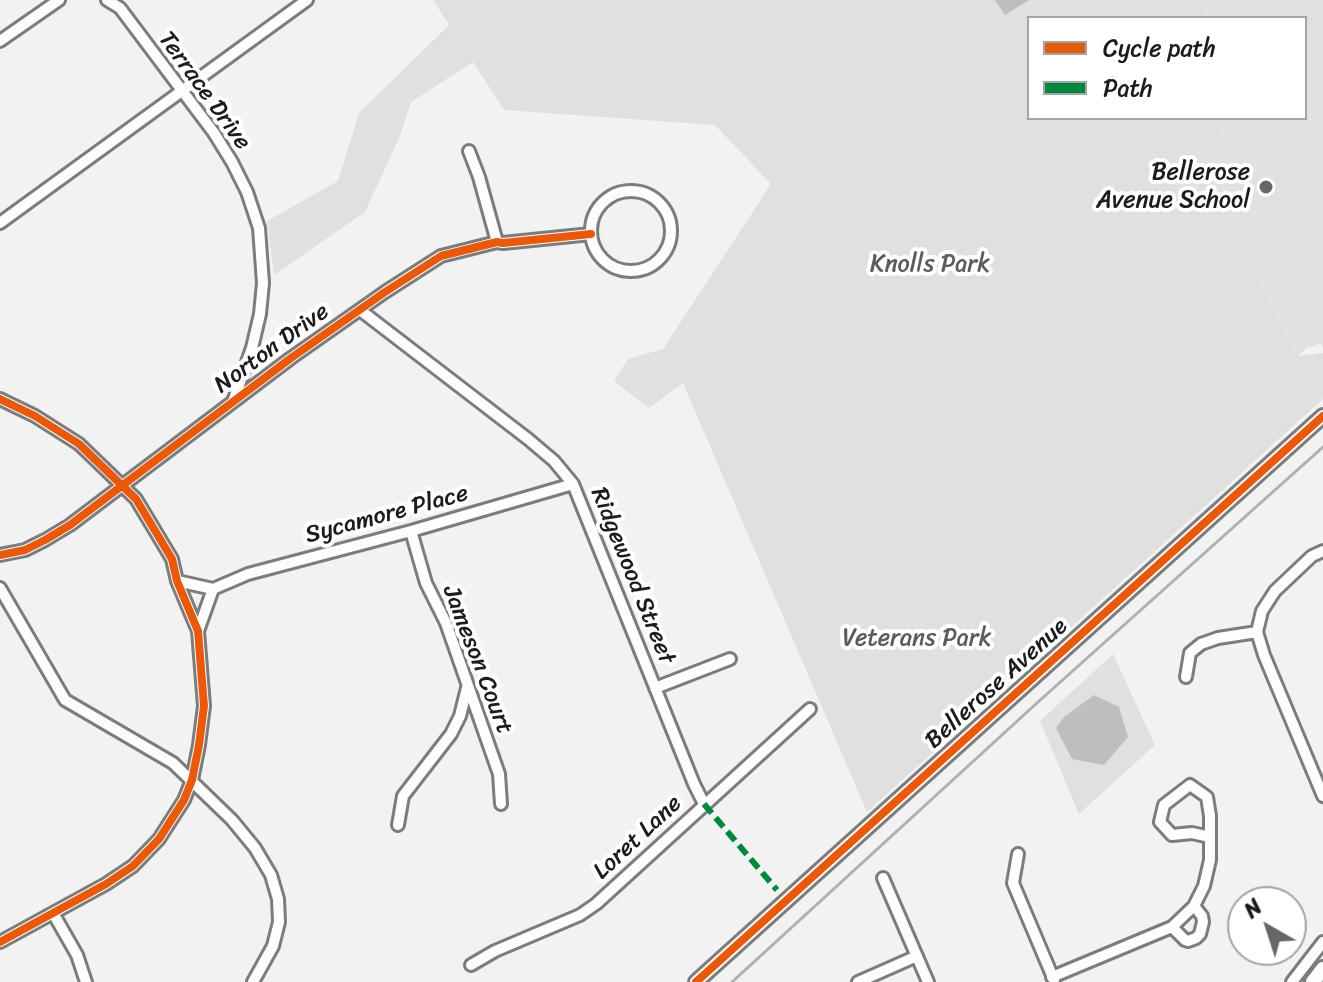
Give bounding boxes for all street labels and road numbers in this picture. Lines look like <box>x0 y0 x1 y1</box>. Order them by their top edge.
street label: Terrace Drive <box>151 26 257 156</box>
street label: Norton Drive <box>209 298 335 400</box>
street label: Sycamore Place <box>302 479 472 551</box>
street label: Ridgewood Street <box>584 484 680 668</box>
street label: Jameson Court <box>435 582 519 738</box>
street label: Bellerose Avenue <box>920 613 1074 755</box>
street label: Loret Lane <box>588 790 688 886</box>

